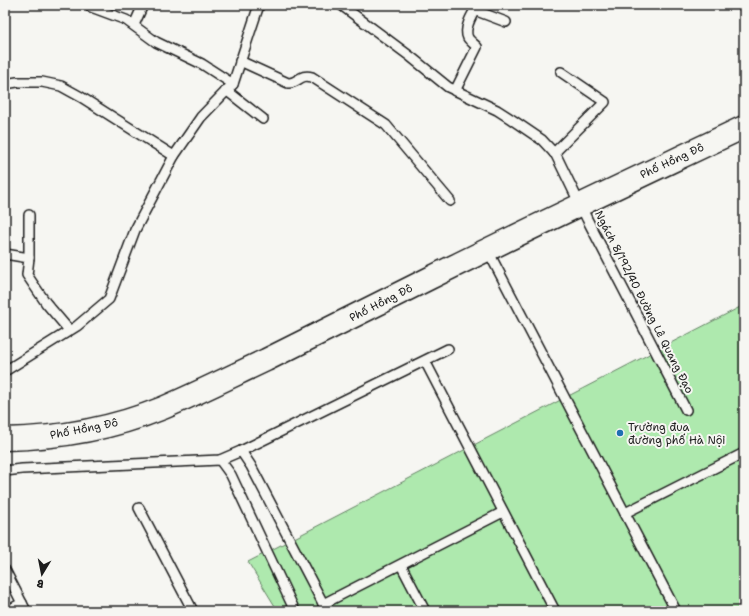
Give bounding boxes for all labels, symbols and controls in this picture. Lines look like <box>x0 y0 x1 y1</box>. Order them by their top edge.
street label: Phố Hồng Đô <box>638 139 707 182</box>
street label: Ngách 8/192/40 Đường Lê Quang Đạo <box>591 208 697 396</box>
street label: Phố Hồng Đô <box>347 281 415 325</box>
street label: Phố Hồng Đô <box>49 415 120 443</box>
place label: Trường đua đường phố Hà Nội <box>628 420 725 448</box>
marker: Trường đua đường phố Hà Nội <box>615 428 625 438</box>
north arrow <box>22 554 62 594</box>
text: B <box>36 575 45 591</box>

